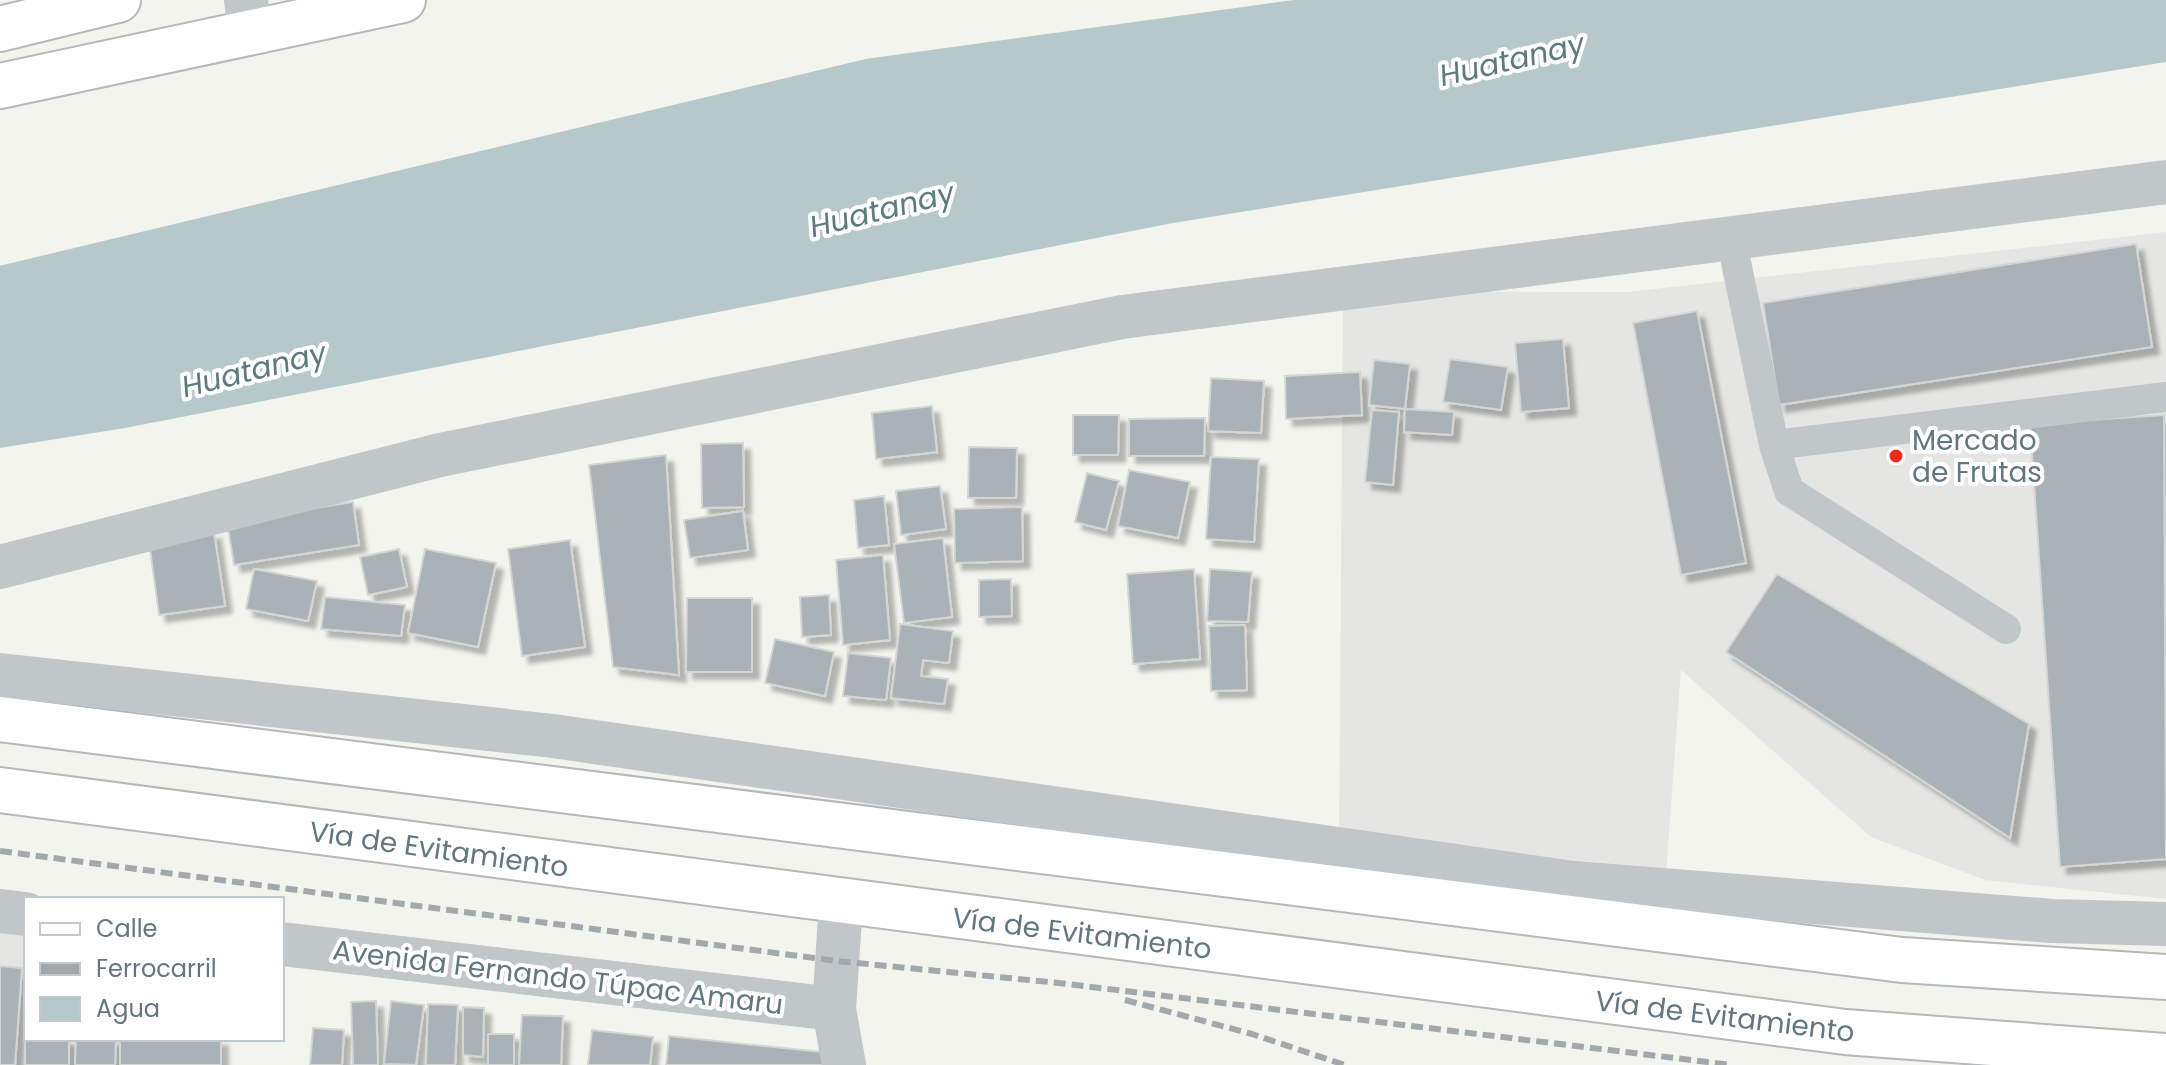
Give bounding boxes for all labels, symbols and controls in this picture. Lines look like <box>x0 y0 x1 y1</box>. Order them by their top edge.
water label: Huatanay <box>1435 22 1590 97</box>
water label: Huatanay <box>805 171 960 248</box>
water label: Huatanay <box>177 331 332 408</box>
place label: Mercado de Frutas <box>1912 421 2042 492</box>
marker: Mercado de Frutas <box>1887 447 1905 465</box>
street label: Vía de Evitamiento <box>307 812 571 887</box>
legend <box>24 897 284 1041</box>
street label: Vía de Evitamiento <box>950 898 1214 969</box>
text: Calle <box>96 912 157 945</box>
street label: Avenida Fernando Túpac Amaru <box>331 931 785 1024</box>
text: Ferrocarril <box>96 952 217 985</box>
street label: Vía de Evitamiento <box>1593 981 1857 1052</box>
text: Agua <box>96 992 160 1025</box>

